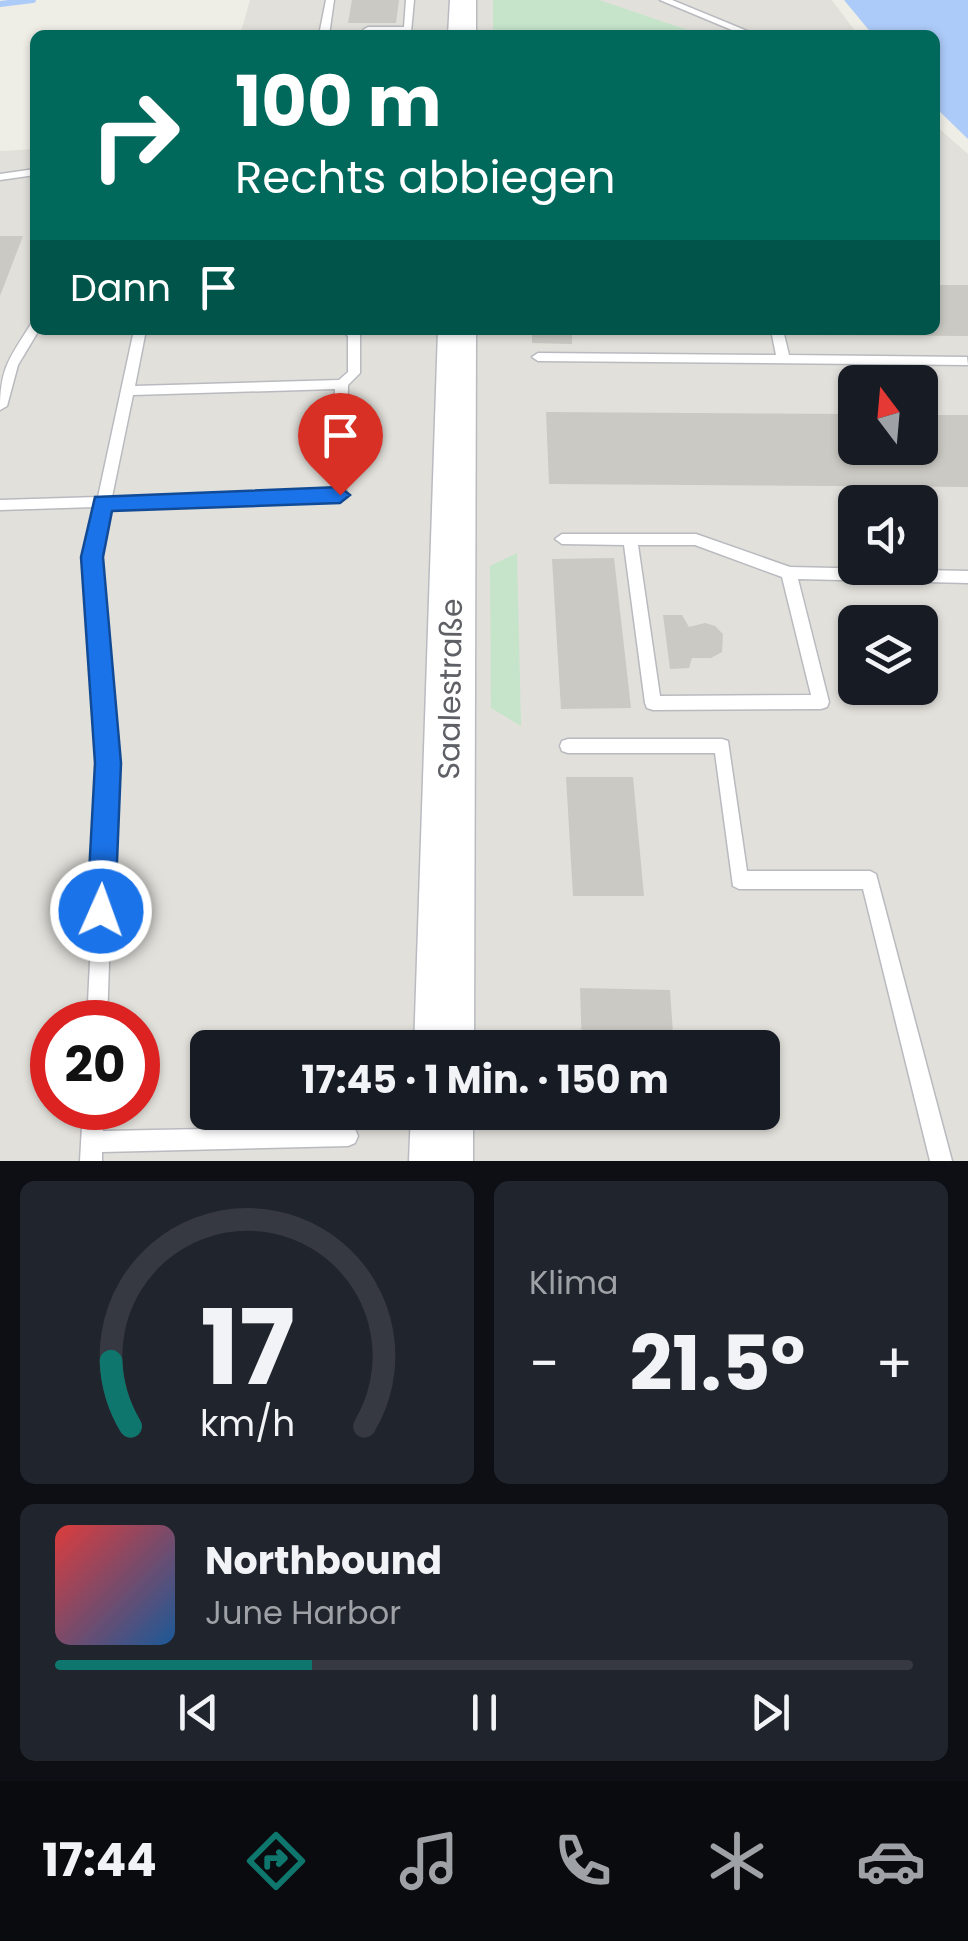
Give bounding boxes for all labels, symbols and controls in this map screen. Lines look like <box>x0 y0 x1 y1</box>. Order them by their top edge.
text: 100 m <box>235 52 442 151</box>
icon: right <box>70 70 200 200</box>
text: Rechts abbiegen <box>235 146 616 209</box>
icon: arrive <box>191 260 246 315</box>
text: Dann <box>70 261 171 314</box>
north arrow <box>838 365 938 465</box>
map controls <box>838 365 938 705</box>
pin <box>298 393 383 496</box>
icon: arrive <box>313 408 368 463</box>
button: sound <box>838 485 938 585</box>
street label: Saalestraße <box>427 598 473 780</box>
button: layers <box>838 605 938 705</box>
position arrow <box>49 859 153 963</box>
speed limit sign: 20 <box>30 1000 160 1130</box>
text: 17:45 · 1 Min. · 150 m <box>301 1053 669 1106</box>
text: Klima <box>529 1260 619 1305</box>
text: 17 <box>200 1275 294 1420</box>
text: 21.5° <box>630 1311 805 1416</box>
text: − <box>529 1325 559 1402</box>
text: + <box>875 1325 913 1402</box>
text: km/h <box>199 1398 295 1449</box>
text: Northbound <box>205 1534 442 1587</box>
text: June Harbor <box>205 1590 401 1635</box>
icon: previous <box>171 1685 226 1740</box>
icon: pause <box>457 1685 512 1740</box>
icon: next <box>743 1685 798 1740</box>
icon: directions <box>241 1826 311 1896</box>
icon: music <box>394 1826 464 1896</box>
icon: phone <box>548 1826 618 1896</box>
icon: climate <box>702 1826 772 1896</box>
icon: car <box>856 1826 926 1896</box>
text: 17:44 <box>42 1829 157 1892</box>

